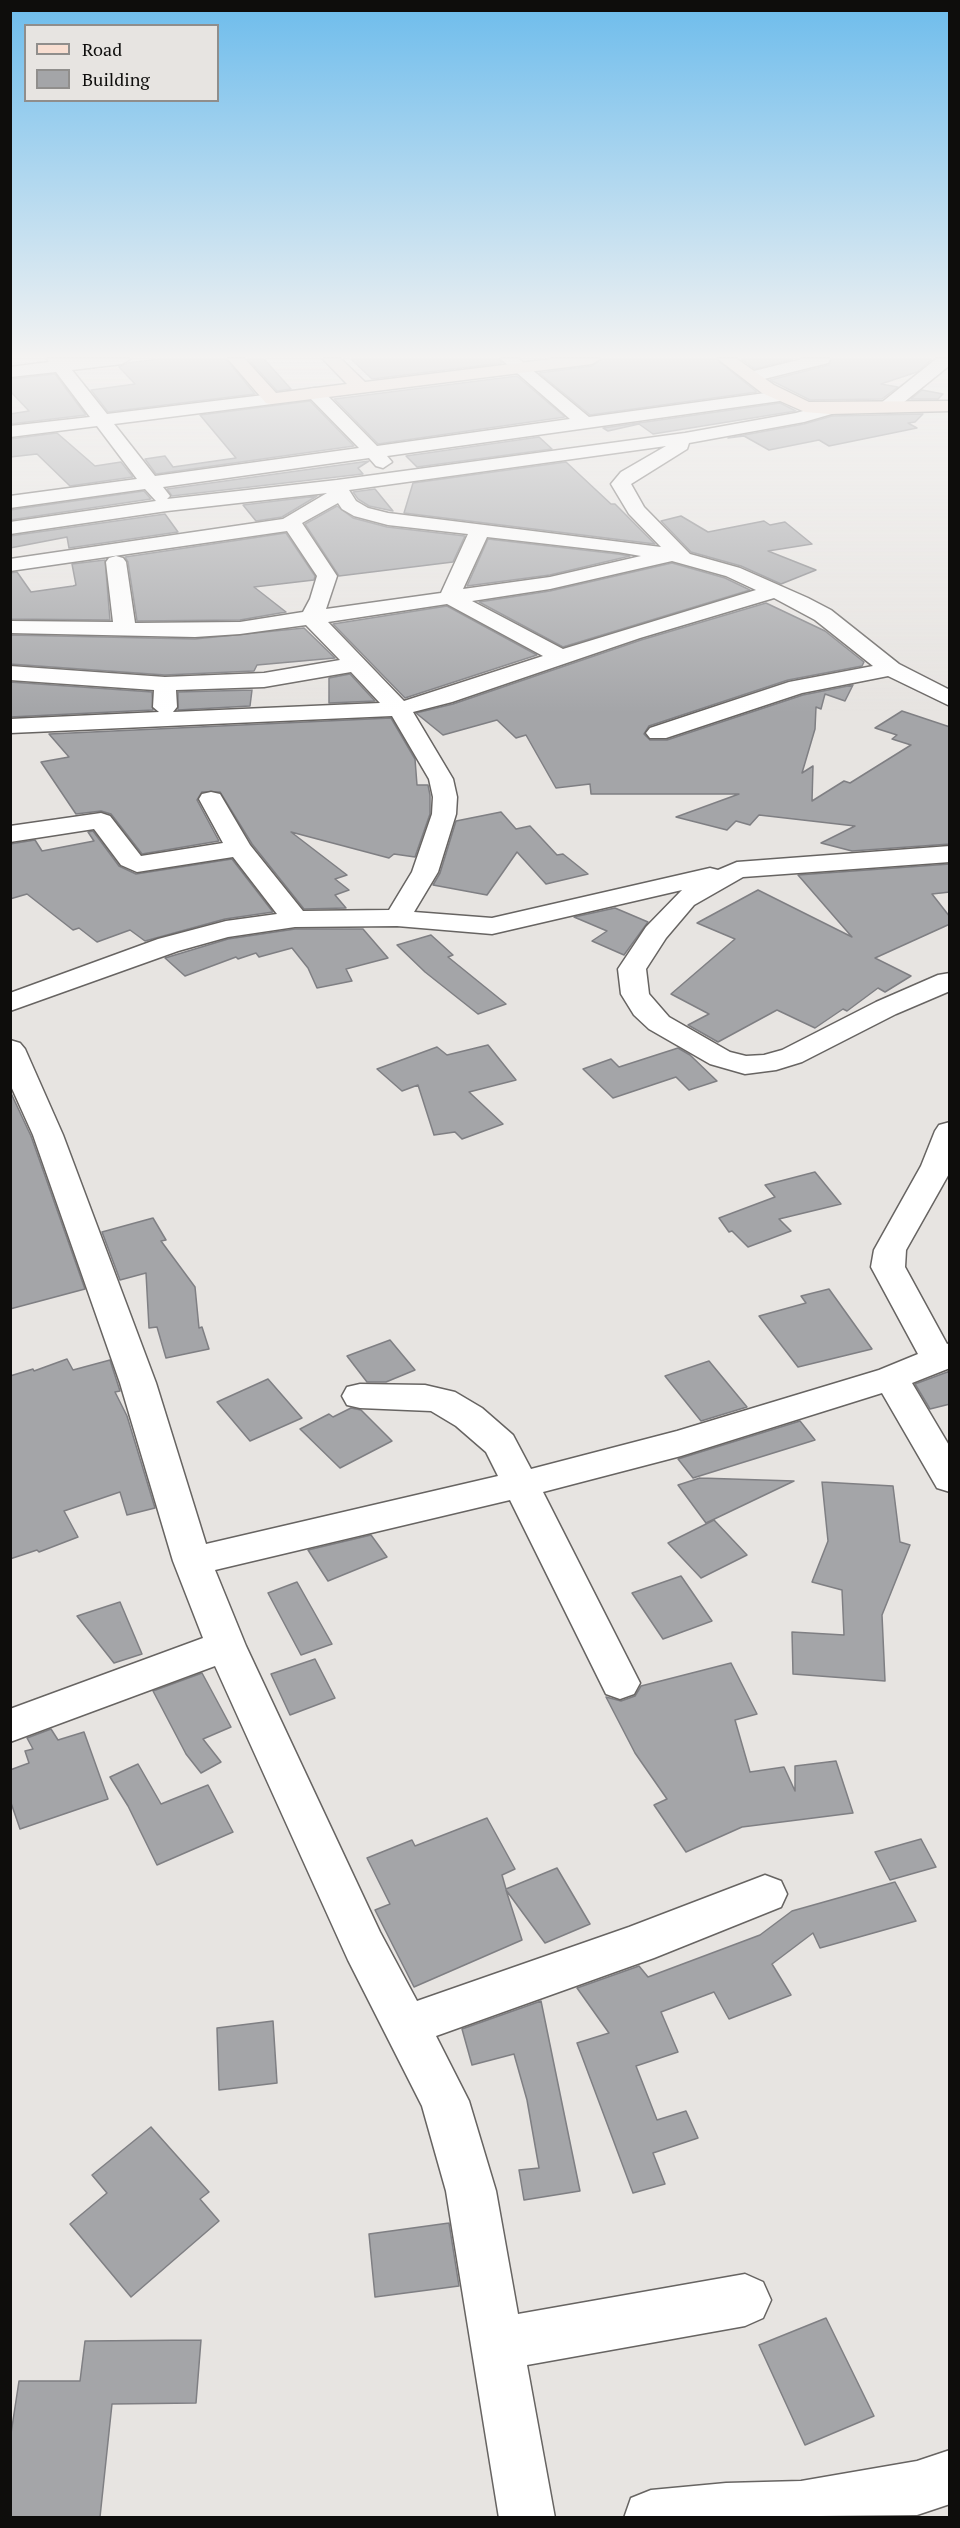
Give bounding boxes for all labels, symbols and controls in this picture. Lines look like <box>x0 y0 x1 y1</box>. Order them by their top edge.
legend <box>24 24 219 102</box>
text: Road <box>82 37 122 61</box>
text: Building <box>82 67 150 91</box>

